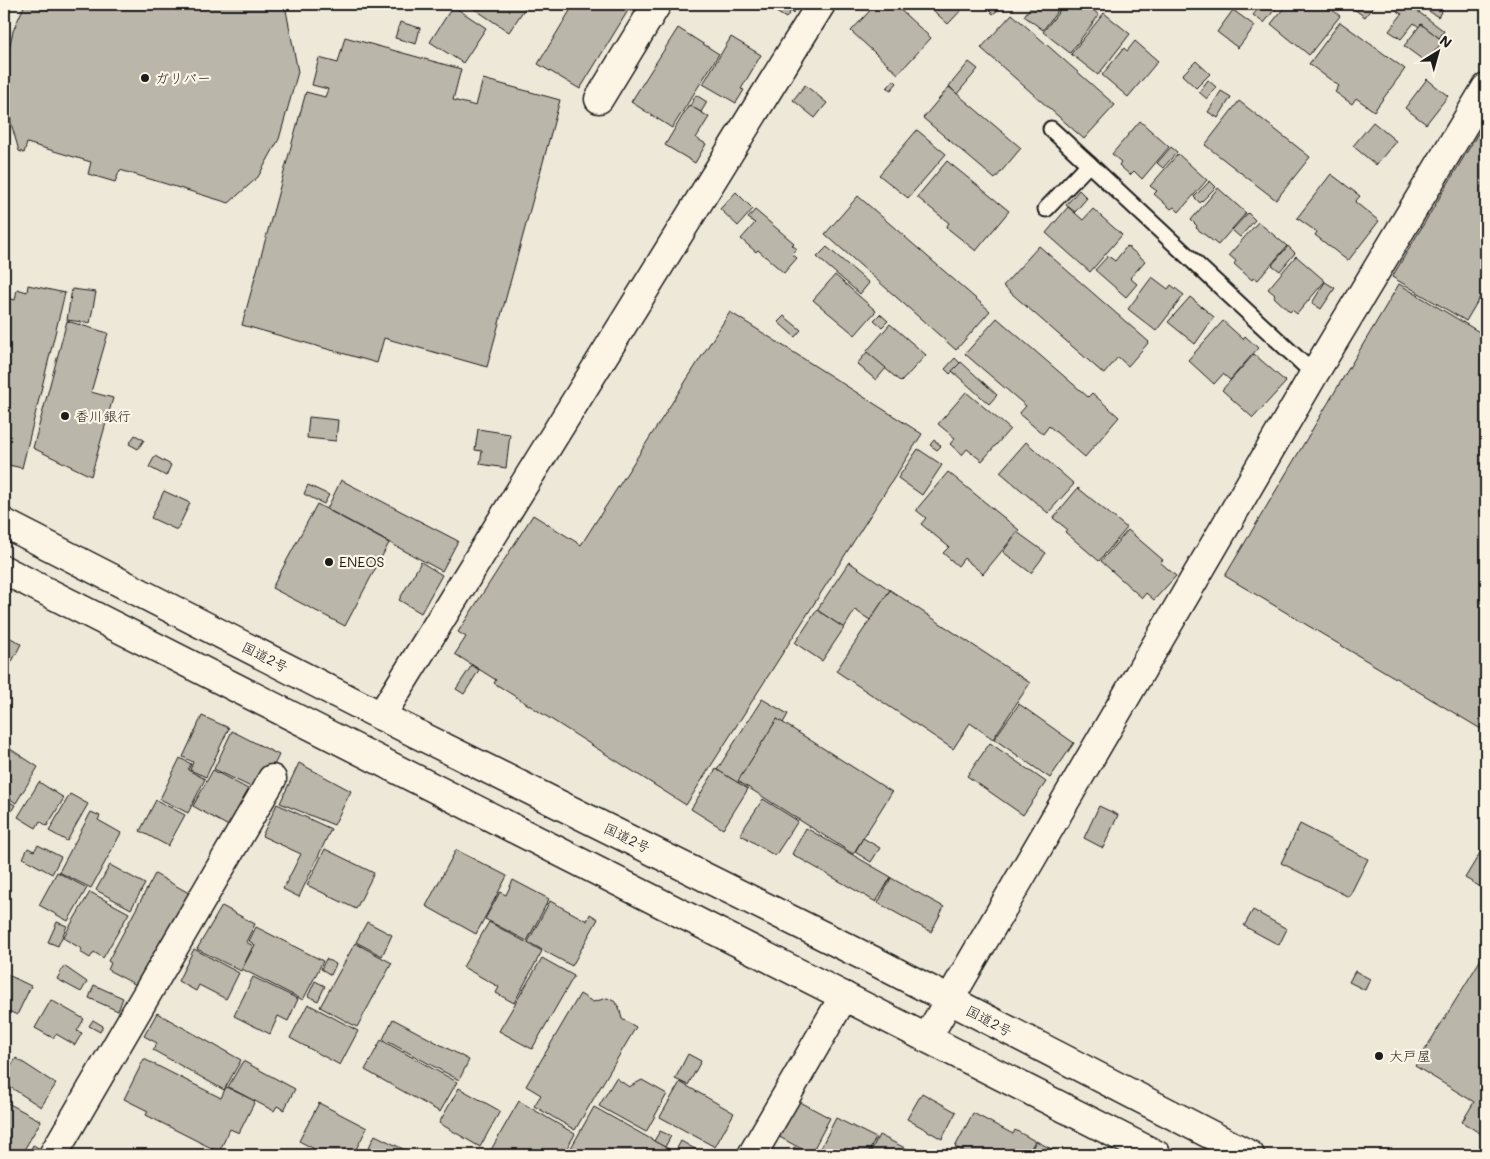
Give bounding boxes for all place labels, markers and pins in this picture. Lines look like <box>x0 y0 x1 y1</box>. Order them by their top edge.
place label: ガリバー <box>155 68 211 87</box>
marker: ガリバー <box>139 72 151 84</box>
place label: 香川銀行 <box>75 406 131 425</box>
marker: 香川銀行 <box>59 410 71 422</box>
place label: ENEOS <box>339 552 384 571</box>
marker: ENEOS <box>323 556 335 568</box>
place label: 大戸屋 <box>1389 1046 1431 1065</box>
marker: 大戸屋 <box>1373 1050 1385 1062</box>

